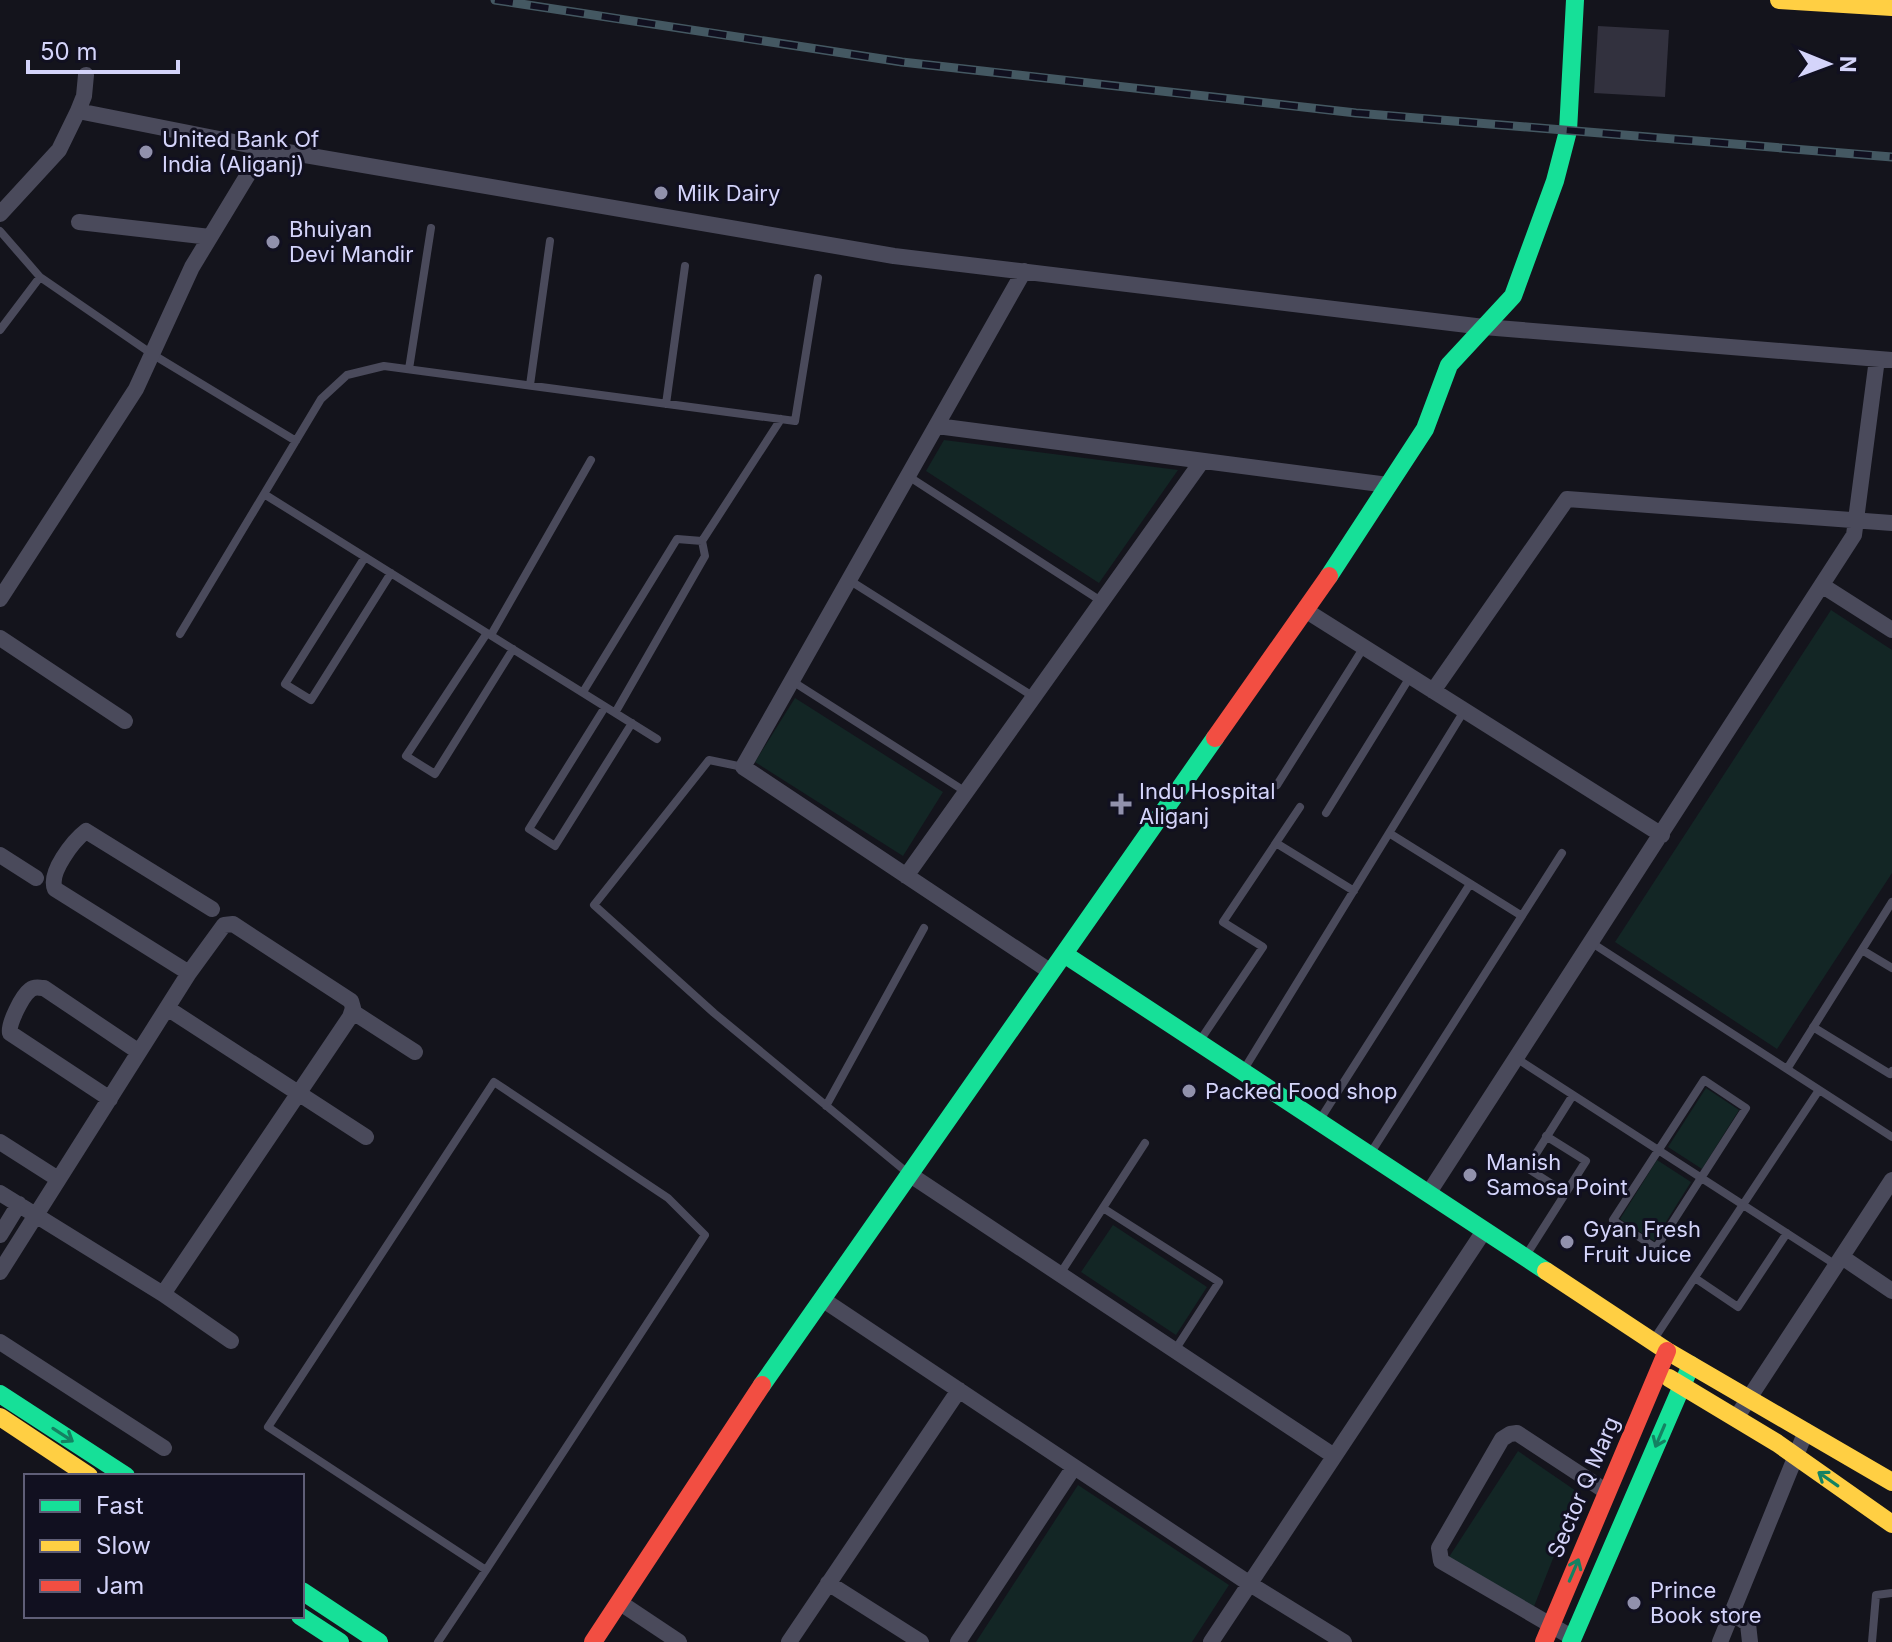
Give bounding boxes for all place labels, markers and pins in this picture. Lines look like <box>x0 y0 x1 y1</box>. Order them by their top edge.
place label: United Bank Of India (Aliganj) <box>162 126 319 177</box>
marker: United Bank Of India (Aliganj) <box>137 143 155 161</box>
place label: Milk Dairy <box>677 180 780 206</box>
marker: Milk Dairy <box>652 184 670 202</box>
place label: Bhuiyan Devi Mandir <box>289 216 413 267</box>
marker: Bhuiyan Devi Mandir <box>264 233 282 251</box>
place label: Indu Hospital Aliganj <box>1139 778 1276 829</box>
marker: Indu Hospital Aliganj <box>1110 793 1132 815</box>
place label: Packed Food shop <box>1205 1078 1397 1104</box>
marker: Packed Food shop <box>1180 1082 1198 1100</box>
place label: Manish Samosa Point <box>1486 1149 1628 1200</box>
marker: Manish Samosa Point <box>1461 1166 1479 1184</box>
place label: Gyan Fresh Fruit Juice <box>1583 1216 1701 1267</box>
marker: Gyan Fresh Fruit Juice <box>1558 1233 1576 1251</box>
place label: Prince Book store <box>1650 1577 1762 1628</box>
marker: Prince Book store <box>1625 1594 1643 1612</box>

